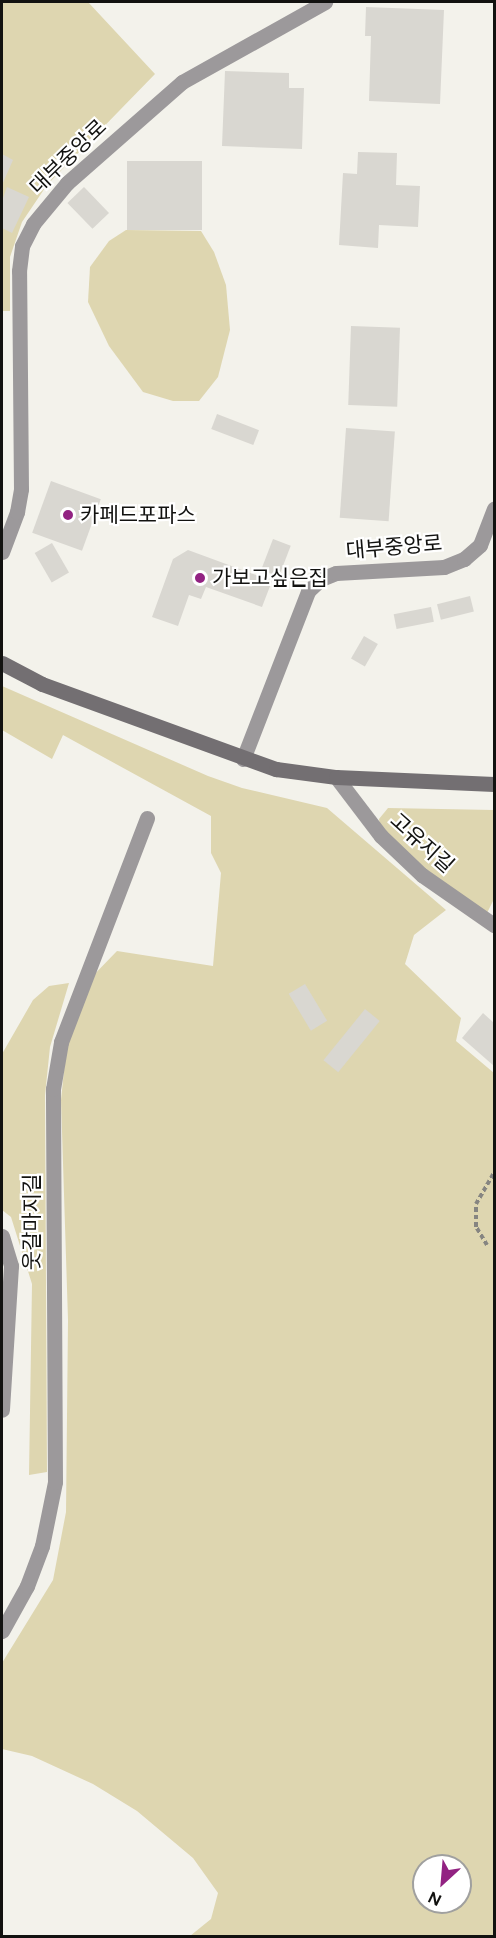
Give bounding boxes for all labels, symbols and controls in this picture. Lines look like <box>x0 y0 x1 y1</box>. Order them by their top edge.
street label: 대부중앙로 <box>25 114 111 200</box>
place label: 카페드포파스 <box>80 502 196 528</box>
marker: 카페드포파스 <box>61 508 75 522</box>
street label: 대부중앙로 <box>345 530 443 564</box>
place label: 가보고싶은집 <box>212 565 328 591</box>
marker: 가보고싶은집 <box>193 571 207 585</box>
street label: 고유지길 <box>385 808 459 878</box>
street label: 웃갈마지길 <box>19 1174 45 1270</box>
north arrow <box>412 1854 472 1914</box>
text: N <box>425 1888 444 1910</box>

